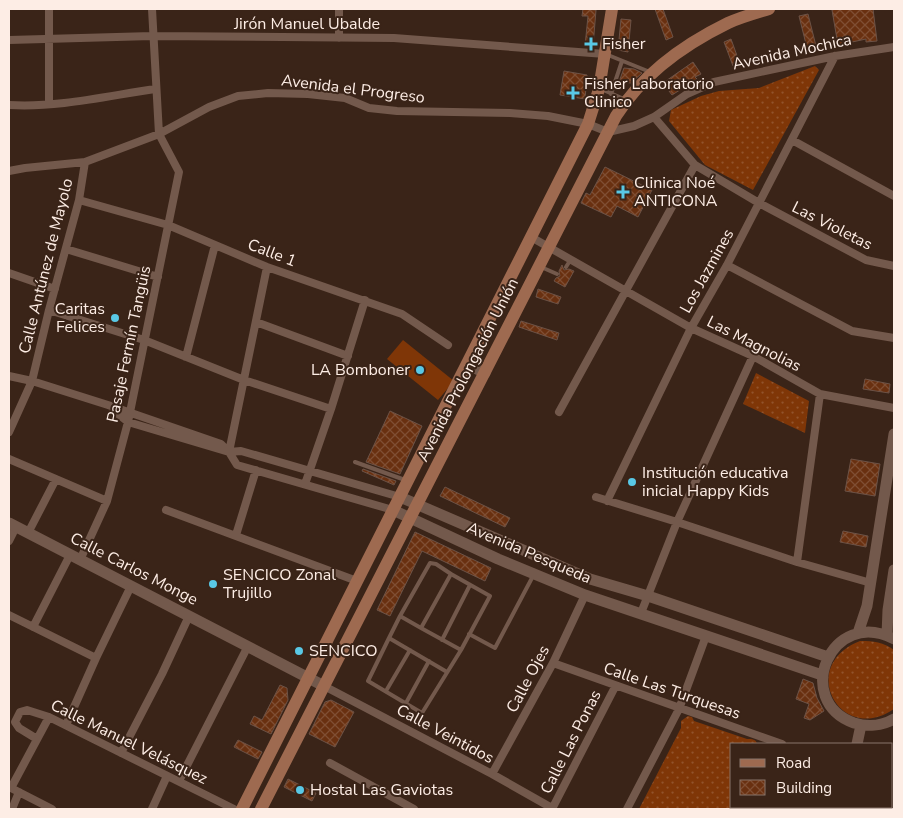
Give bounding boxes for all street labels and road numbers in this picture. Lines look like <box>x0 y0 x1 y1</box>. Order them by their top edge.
street label: Jirón Manuel Ubalde <box>233 13 380 35</box>
street label: Avenida Mochica <box>730 29 854 75</box>
street label: Avenida el Progreso <box>280 69 426 109</box>
street label: Calle Antúnez de Mayolo <box>14 176 78 356</box>
street label: Las Violetas <box>788 196 876 256</box>
street label: Los Jazmines <box>675 225 739 317</box>
street label: Calle 1 <box>244 234 300 272</box>
street label: Pasaje Fermín Tangüis <box>102 264 156 424</box>
street label: Avenida Prolongación Unión <box>412 274 524 466</box>
street label: Las Magnolias <box>703 311 805 377</box>
street label: Avenida Pesqueda <box>463 517 595 589</box>
street label: Calle Carlos Monge <box>66 527 202 611</box>
street label: Calle Ojes <box>501 641 555 717</box>
street label: Calle Las Turquesas <box>600 657 744 725</box>
street label: Calle Las Ponas <box>535 686 607 798</box>
street label: Calle Manuel Velásquez <box>47 694 211 790</box>
street label: Calle Veintidos <box>392 699 498 769</box>

